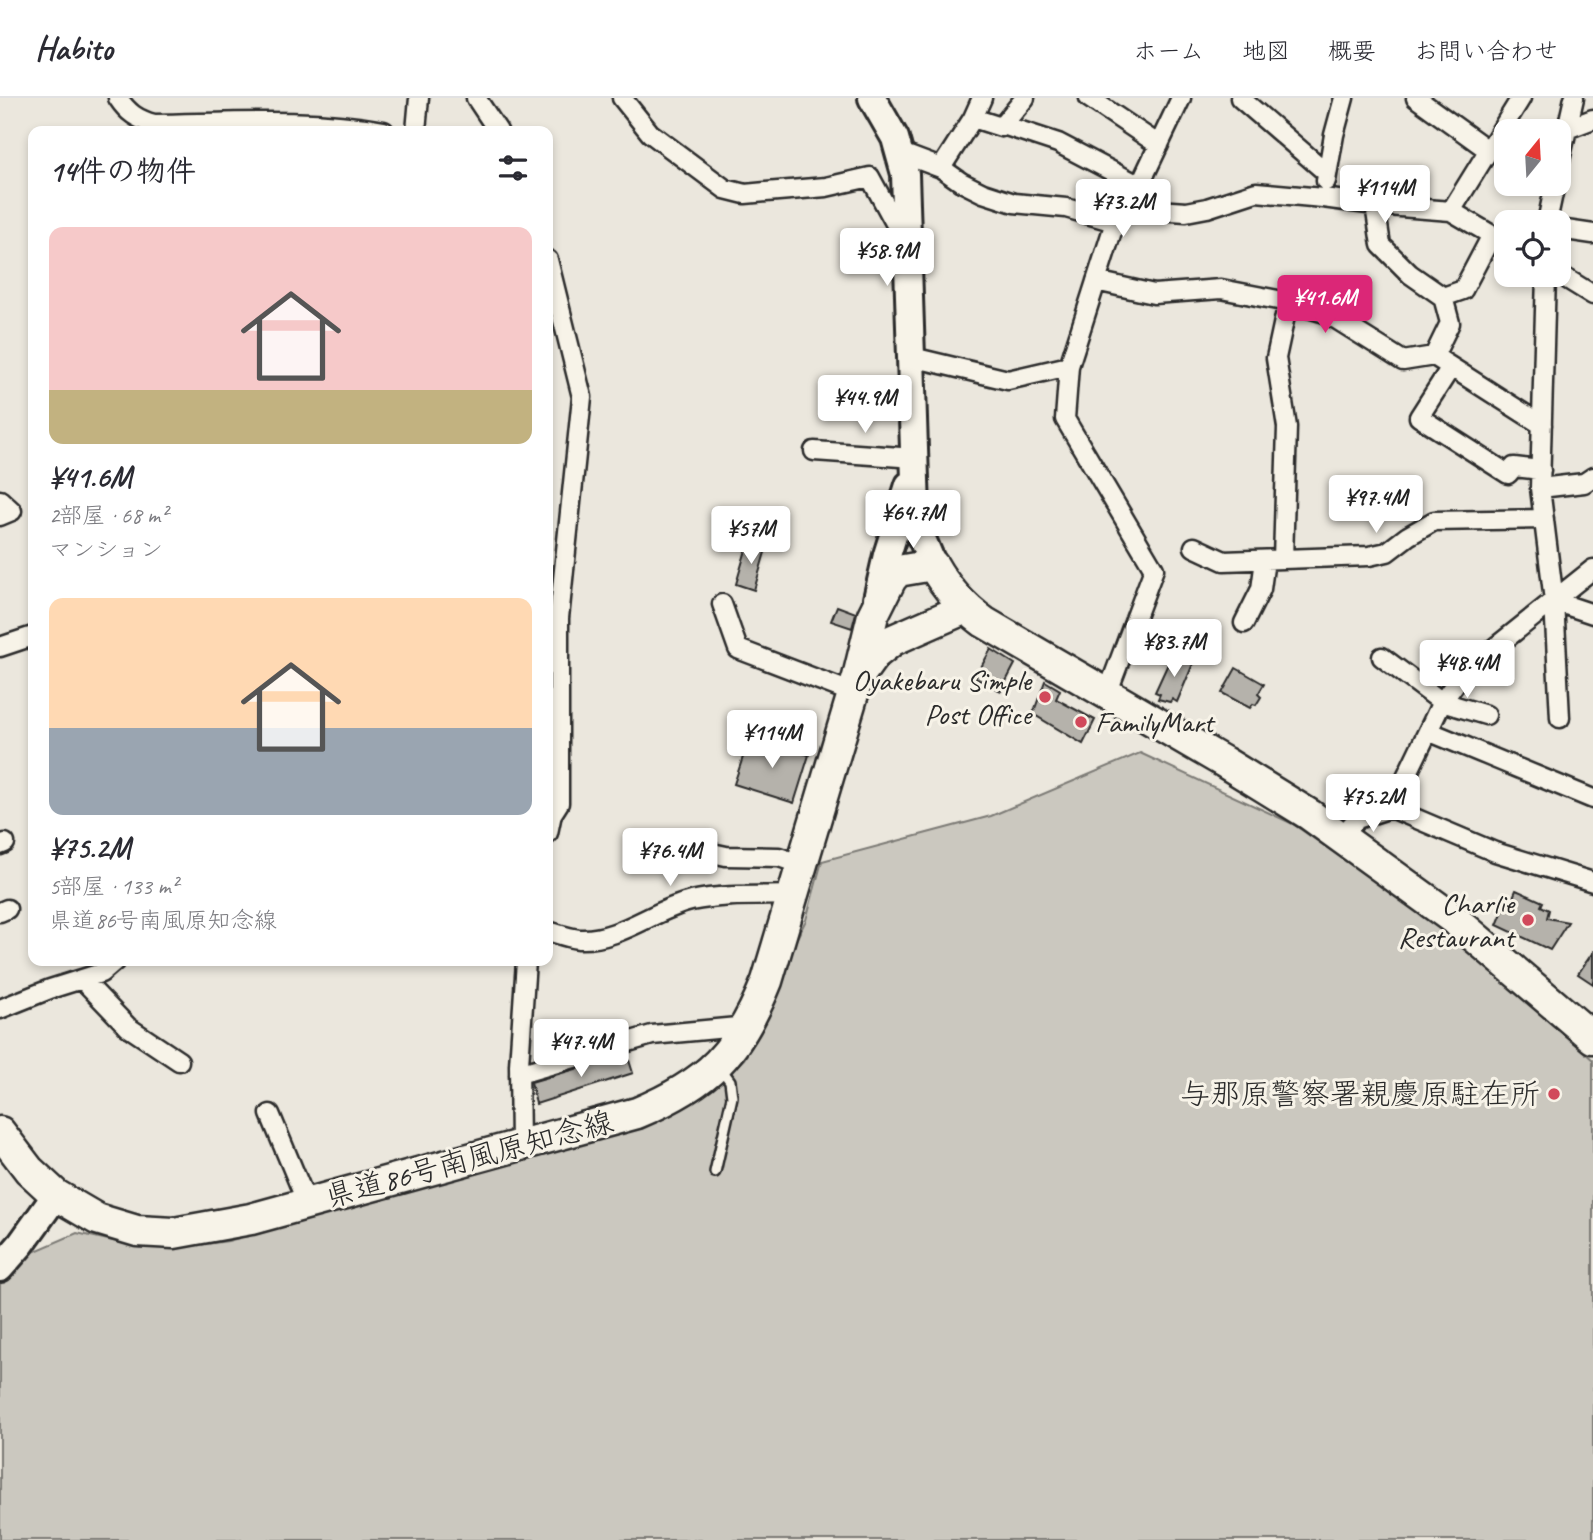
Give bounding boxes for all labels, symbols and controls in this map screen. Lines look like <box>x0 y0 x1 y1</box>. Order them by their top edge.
text: Habito <box>35 27 113 69</box>
text: ホーム <box>1133 36 1204 66</box>
text: 地図 <box>1242 36 1290 66</box>
text: 概要 <box>1328 36 1376 66</box>
text: お問い合わせ <box>1414 36 1558 66</box>
north arrow <box>1494 119 1572 196</box>
map controls <box>1494 119 1571 287</box>
icon: filters <box>494 149 532 187</box>
text: 14件の物件 <box>49 152 196 190</box>
pin: ¥114M <box>1336 166 1434 225</box>
text: ¥114M <box>1356 173 1414 202</box>
pin: ¥73.2M <box>1066 180 1180 239</box>
text: ¥73.2M <box>1092 187 1154 216</box>
button: locate <box>1494 210 1571 287</box>
pin: ¥58.9M <box>830 228 944 288</box>
text: ¥58.9M <box>856 236 918 265</box>
icon: home <box>228 273 354 399</box>
pin: ¥41.6M <box>1268 275 1382 335</box>
text: ¥41.6M <box>1293 283 1357 312</box>
pin: ¥44.9M <box>808 376 922 435</box>
text: ¥44.9M <box>834 383 896 412</box>
text: ¥41.6M <box>49 458 131 496</box>
pin: ¥97.4M <box>1319 476 1433 535</box>
text: ¥97.4M <box>1345 483 1407 512</box>
pin: ¥64.7M <box>856 490 970 550</box>
text: ¥64.7M <box>881 498 945 527</box>
text: 2部屋 · 68 m² <box>49 501 167 530</box>
pin: ¥57M <box>710 506 792 566</box>
text: ¥57M <box>727 514 775 543</box>
text: マンション <box>49 535 163 564</box>
pin: ¥83.7M <box>1117 620 1231 679</box>
text: ¥83.7M <box>1143 627 1205 656</box>
pin: ¥48.4M <box>1410 640 1524 700</box>
icon: home <box>228 644 354 770</box>
text: ¥48.4M <box>1436 648 1498 677</box>
place label: Oyakebaru Simple Post Office <box>853 661 1033 733</box>
marker: Oyakebaru Simple Post Office <box>1037 689 1053 705</box>
place label: FamilyMart <box>1095 703 1216 741</box>
pin: ¥114M <box>723 710 821 770</box>
marker: FamilyMart <box>1073 714 1089 730</box>
text: ¥114M <box>743 718 801 747</box>
pin: ¥75.2M <box>1316 774 1430 834</box>
text: ¥75.2M <box>1342 782 1404 811</box>
pin: ¥76.4M <box>613 828 727 888</box>
text: ¥75.2M <box>49 829 130 867</box>
text: ¥76.4M <box>638 836 702 865</box>
text: 5部屋 · 133 m² <box>49 872 178 901</box>
place label: Charlie Restaurant <box>1398 884 1517 956</box>
text: 県道86号南風原知念線 <box>49 906 277 935</box>
marker: Charlie Restaurant <box>1520 912 1536 928</box>
pin: ¥47.4M <box>524 1020 638 1079</box>
text: ¥47.4M <box>550 1027 612 1056</box>
place label: 与那原警察署親慶原駐在所 <box>1180 1075 1540 1113</box>
marker: 与那原警察署親慶原駐在所 <box>1546 1086 1562 1102</box>
street label: 県道86号南風原知念線 <box>321 1102 617 1216</box>

